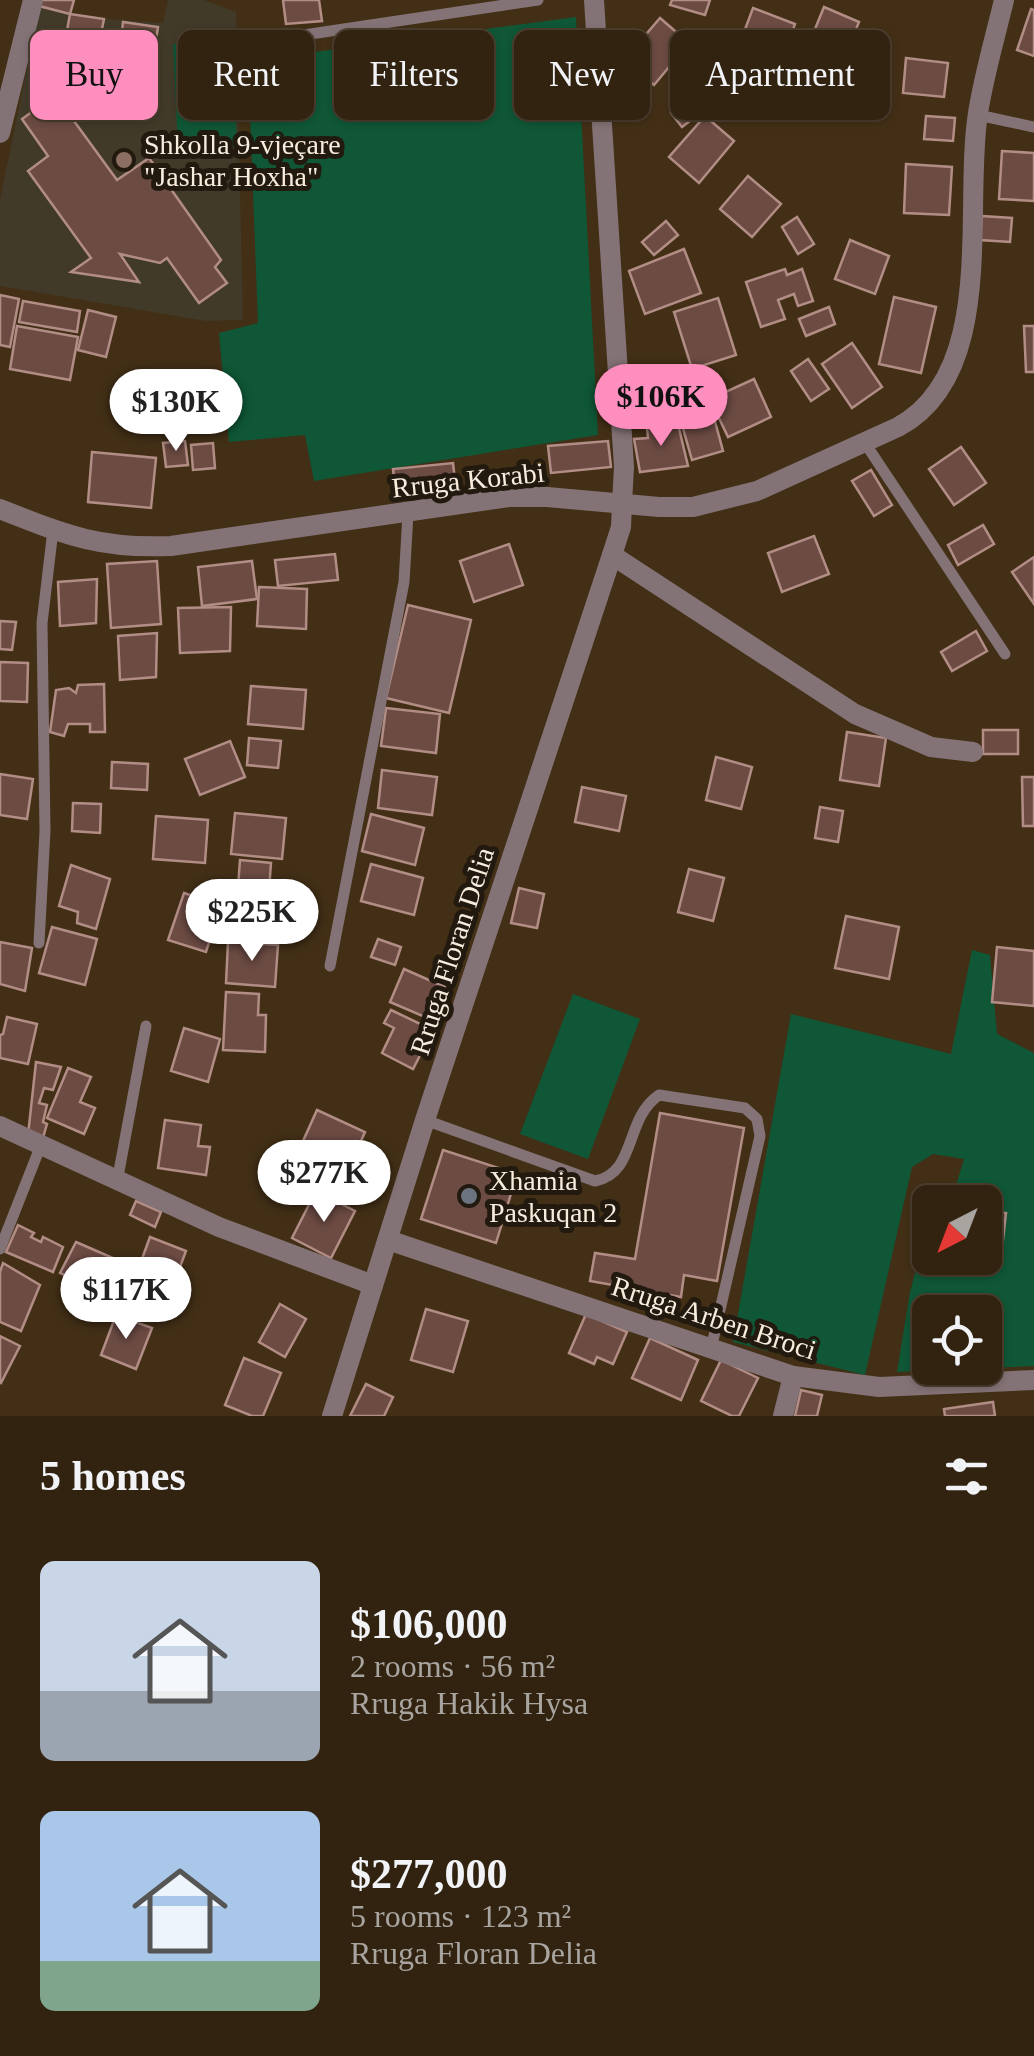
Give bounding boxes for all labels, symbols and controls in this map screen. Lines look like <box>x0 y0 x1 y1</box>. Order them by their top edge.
chip: Buy <box>30 30 158 120</box>
chip: Rent <box>178 30 314 120</box>
chip: Filters <box>334 30 494 120</box>
chip: New <box>514 30 650 120</box>
chip: Apartment <box>670 30 890 120</box>
place label: Shkolla 9-vjeçare "Jashar Hoxha" <box>144 129 341 192</box>
marker: Shkolla 9-vjeçare "Jashar Hoxha" <box>113 149 135 171</box>
pin: $106K <box>591 364 731 449</box>
pin: $130K <box>106 369 246 454</box>
text: $106K <box>617 378 705 414</box>
text: $130K <box>132 383 220 419</box>
street label: Rruga Korabi <box>390 457 546 503</box>
street label: Rruga Floran Delia <box>404 843 500 1059</box>
pin: $225K <box>182 879 322 964</box>
text: $225K <box>208 893 296 929</box>
pin: $277K <box>254 1140 394 1225</box>
text: $277K <box>280 1154 368 1190</box>
place label: Xhamia Paskuqan 2 <box>489 1165 617 1228</box>
marker: Xhamia Paskuqan 2 <box>458 1185 480 1207</box>
north arrow <box>912 1185 1002 1275</box>
map controls <box>912 1185 1002 1385</box>
pin: $117K <box>56 1257 196 1342</box>
street label: Rruga Arben Broci <box>608 1270 820 1366</box>
text: $117K <box>82 1271 170 1307</box>
button: locate <box>912 1295 1002 1385</box>
icon: filters <box>939 1449 994 1504</box>
text: 5 homes <box>40 1453 186 1499</box>
icon: home <box>120 1601 240 1721</box>
text: $106,000 <box>350 1601 508 1647</box>
text: 2 rooms · 56 m² <box>350 1648 555 1684</box>
text: Rruga Hakik Hysa <box>350 1685 588 1721</box>
icon: home <box>120 1851 240 1971</box>
text: $277,000 <box>350 1851 508 1897</box>
text: 5 rooms · 123 m² <box>350 1898 571 1934</box>
text: Rruga Floran Delia <box>350 1935 597 1971</box>

